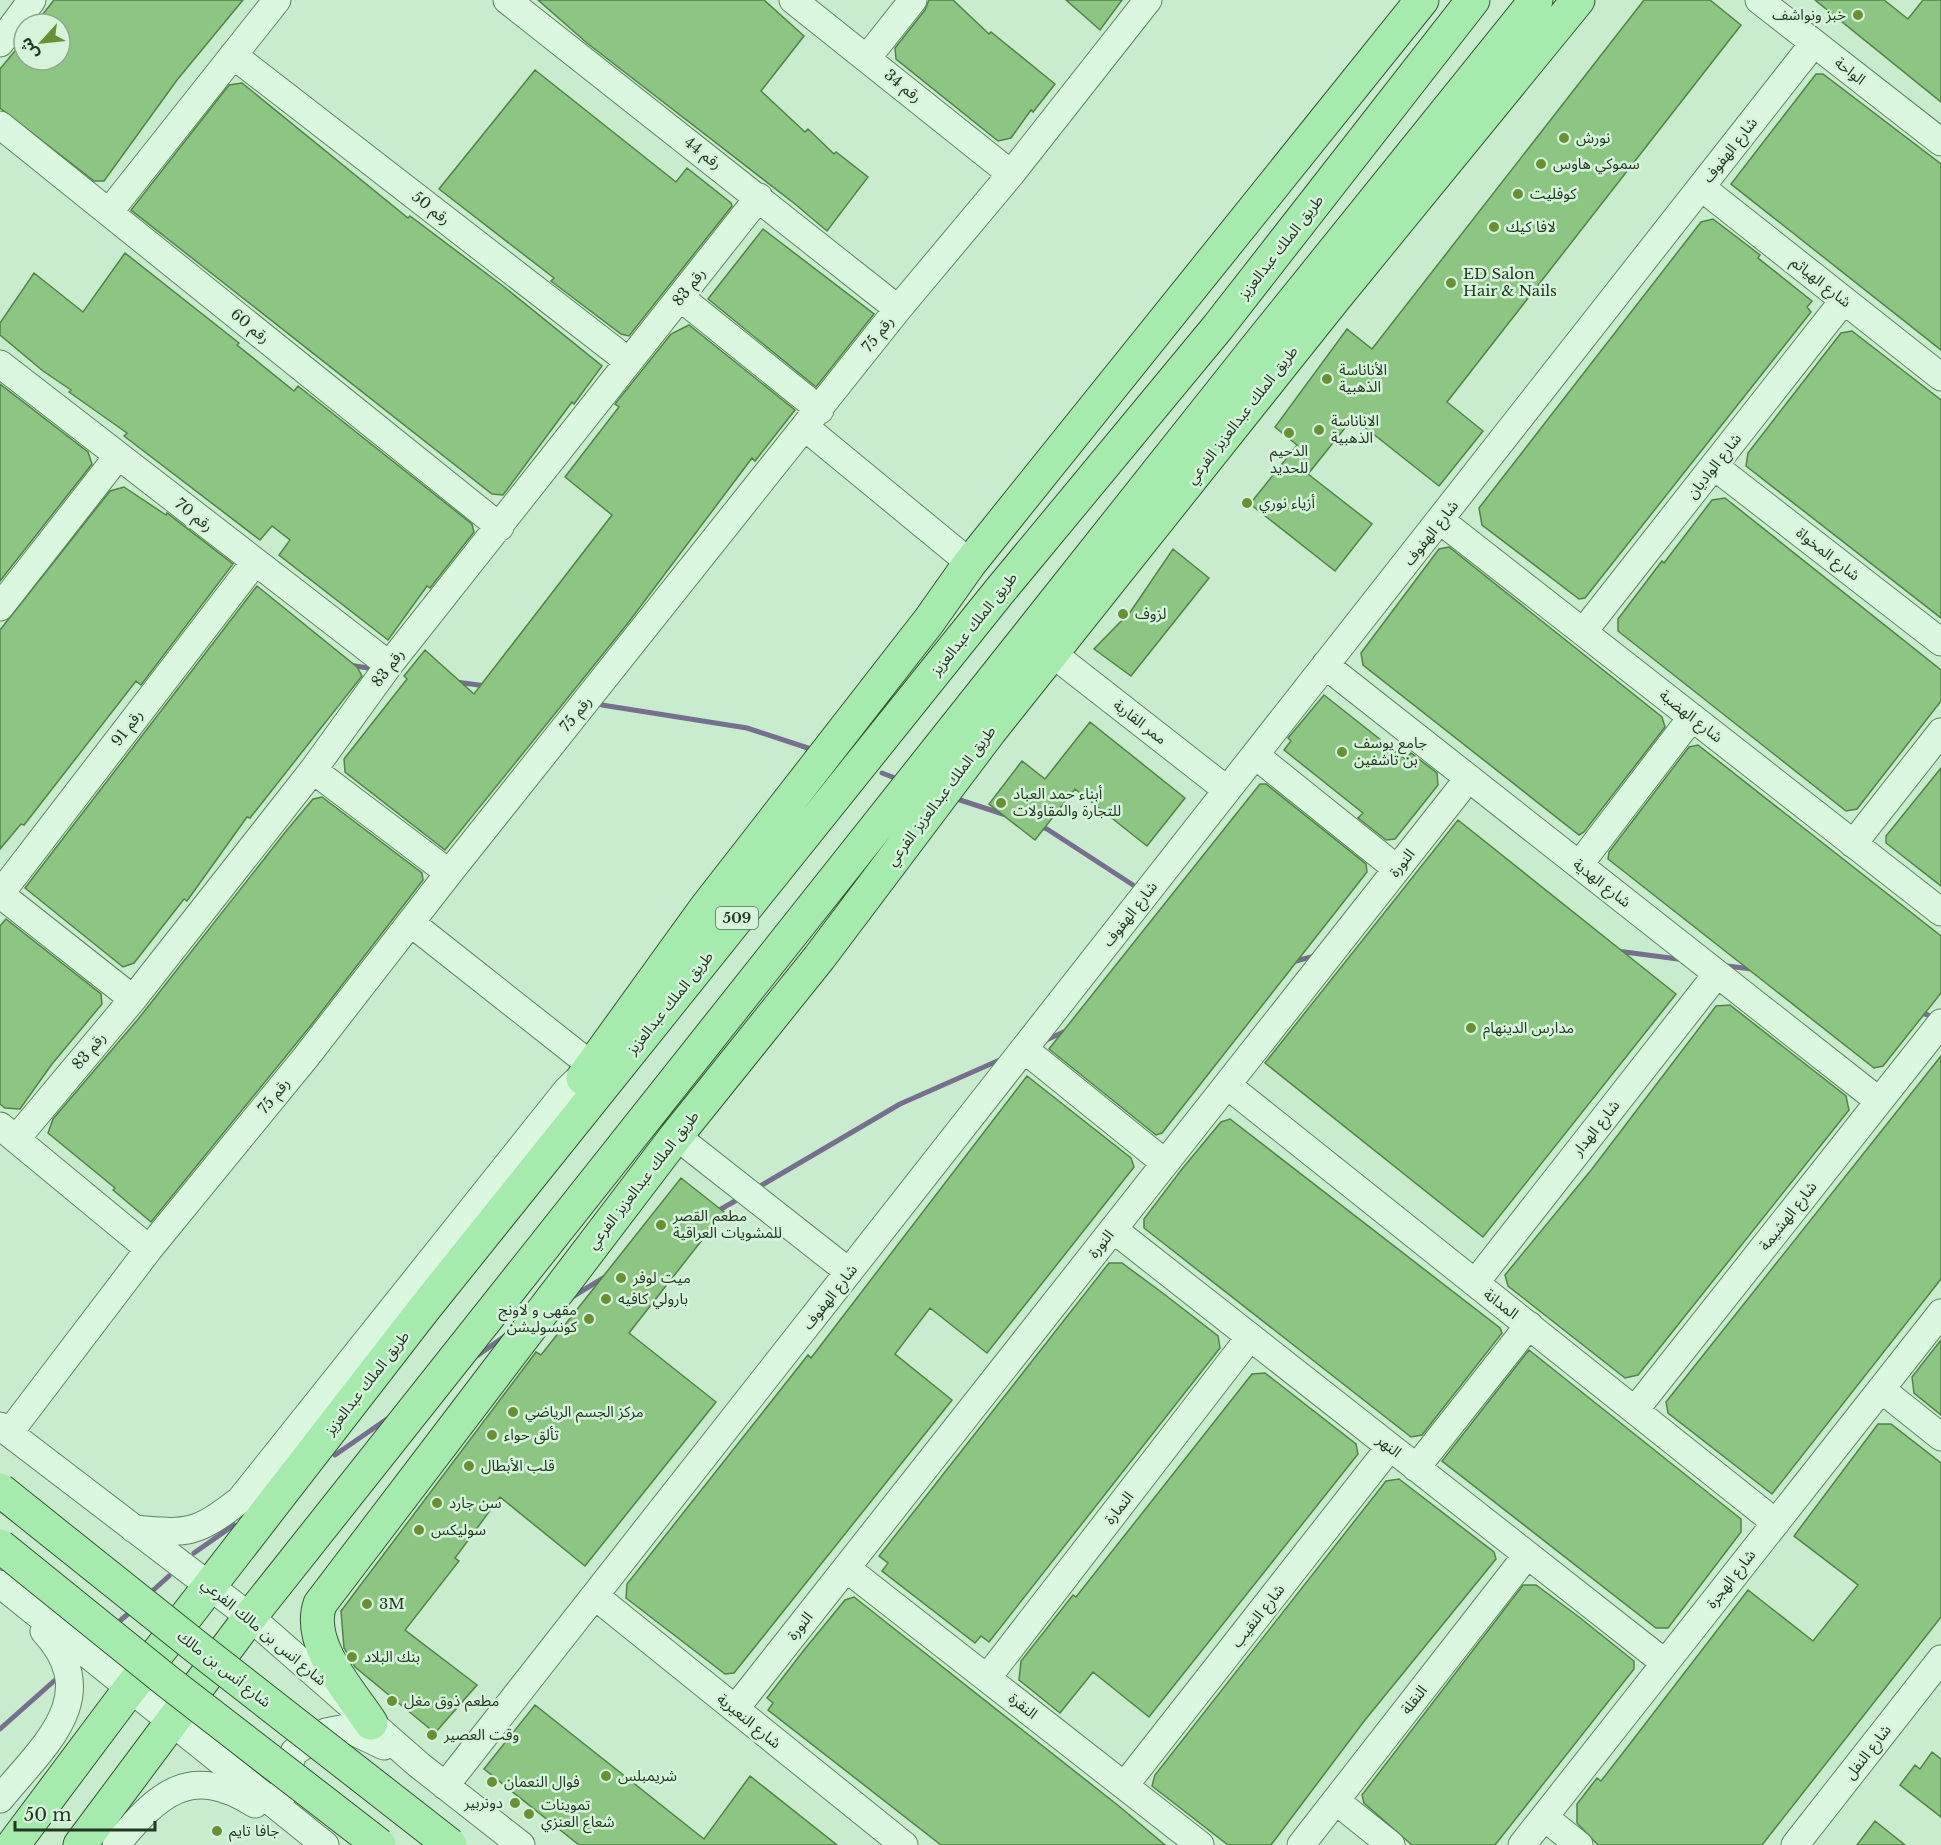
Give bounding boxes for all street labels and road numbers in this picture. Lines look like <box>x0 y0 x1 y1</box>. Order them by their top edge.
street label: الواحة <box>1831 53 1870 89</box>
street label: رقم 34 <box>880 65 926 108</box>
street label: شارع الهفوف <box>1698 113 1764 188</box>
street label: رقم 44 <box>680 132 726 175</box>
street label: رقم 50 <box>407 187 454 230</box>
street label: طريق الملك عبدالعزيز <box>1233 191 1328 304</box>
street label: شارع الهياثم <box>1785 252 1856 314</box>
street label: رقم 83 <box>668 264 711 311</box>
street label: رقم 60 <box>226 304 274 349</box>
street label: رقم 75 <box>858 312 899 357</box>
street label: طريق الملك عبدالعزيز الفرعي <box>1182 342 1304 489</box>
street label: شارع الواديان <box>1682 429 1748 504</box>
street label: رقم 70 <box>170 494 217 537</box>
street label: شارع الهفوف <box>1399 496 1465 571</box>
street label: شارع المخواة <box>1791 523 1864 587</box>
street label: طريق الملك عبدالعزيز <box>926 568 1022 680</box>
street label: رقم 83 <box>367 645 410 692</box>
street label: شارع الهضبة <box>1654 685 1727 749</box>
street label: رقم 75 <box>556 692 597 737</box>
street label: ممر القاربة <box>1110 695 1171 748</box>
street label: رقم 91 <box>107 706 148 751</box>
street label: طريق الملك عبدالعزيز الفرعي <box>882 722 1001 871</box>
street label: النورة <box>1385 845 1419 881</box>
street label: شارع الهدية <box>1568 854 1635 914</box>
street label: شارع الهفوف <box>1098 877 1164 952</box>
road number: 509 <box>716 907 758 929</box>
street label: طريق الملك عبدالعزيز <box>622 947 718 1059</box>
street label: رقم 83 <box>68 1028 111 1074</box>
street label: رقم 75 <box>254 1074 295 1119</box>
street label: شارع الهدار <box>1567 1096 1626 1162</box>
street label: طريق الملك عبدالعزيز الفرعي <box>583 1107 705 1254</box>
street label: شارع الهشيمة <box>1755 1177 1823 1256</box>
street label: النورة <box>1084 1226 1118 1262</box>
street label: شارع الهفوف <box>798 1260 864 1335</box>
street label: المدانة <box>1480 1284 1523 1323</box>
street label: طريق الملك عبدالعزيز <box>319 1327 414 1440</box>
street label: النهر <box>1372 1429 1405 1461</box>
street label: النمارة <box>1100 1487 1137 1528</box>
street label: شارع الهجرة <box>1702 1545 1762 1614</box>
street label: شارع انس بن مالك الفرعي <box>196 1574 331 1692</box>
street label: شارع النقيب <box>1227 1580 1291 1653</box>
street label: النورة <box>783 1608 817 1644</box>
street label: شارع أنس بن مالك <box>172 1626 275 1714</box>
street label: النقلة <box>1396 1681 1431 1718</box>
street label: النقرة <box>1005 1688 1042 1723</box>
street label: شارع النعيرية <box>712 1689 785 1755</box>
street label: شارع النفل <box>1840 1720 1897 1785</box>

